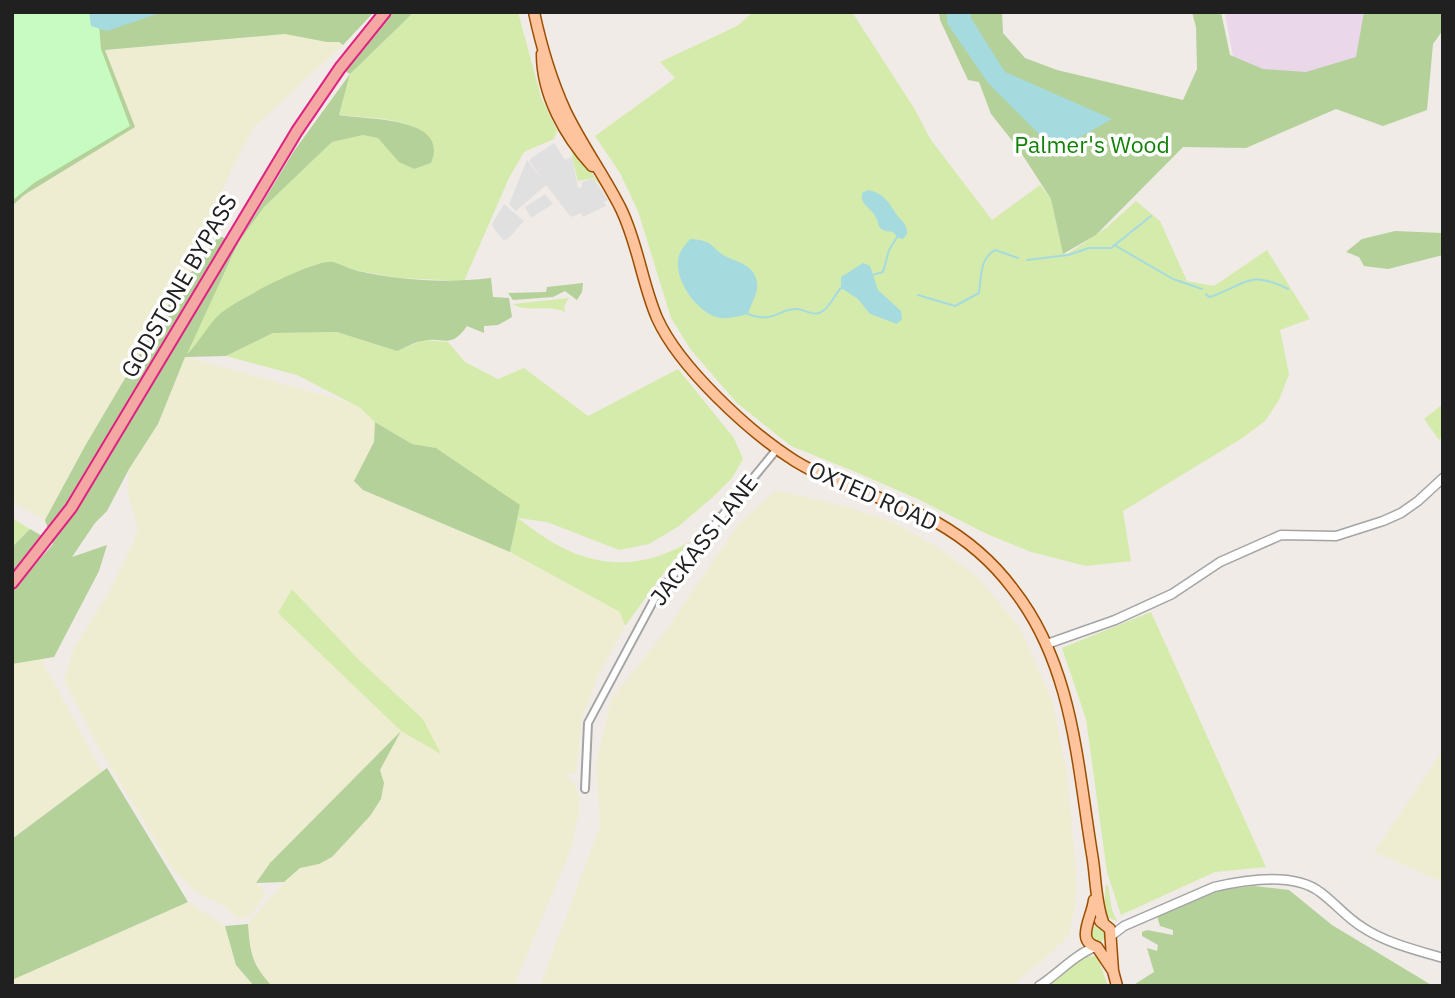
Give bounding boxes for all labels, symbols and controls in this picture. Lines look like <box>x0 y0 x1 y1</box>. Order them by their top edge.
park label: Palmer's Wood <box>1014 129 1170 159</box>
street label: GODSTONE BYPASS <box>113 188 243 383</box>
street label: OXTED ROAD <box>804 453 943 537</box>
street label: JACKASS LANE <box>643 468 764 611</box>

